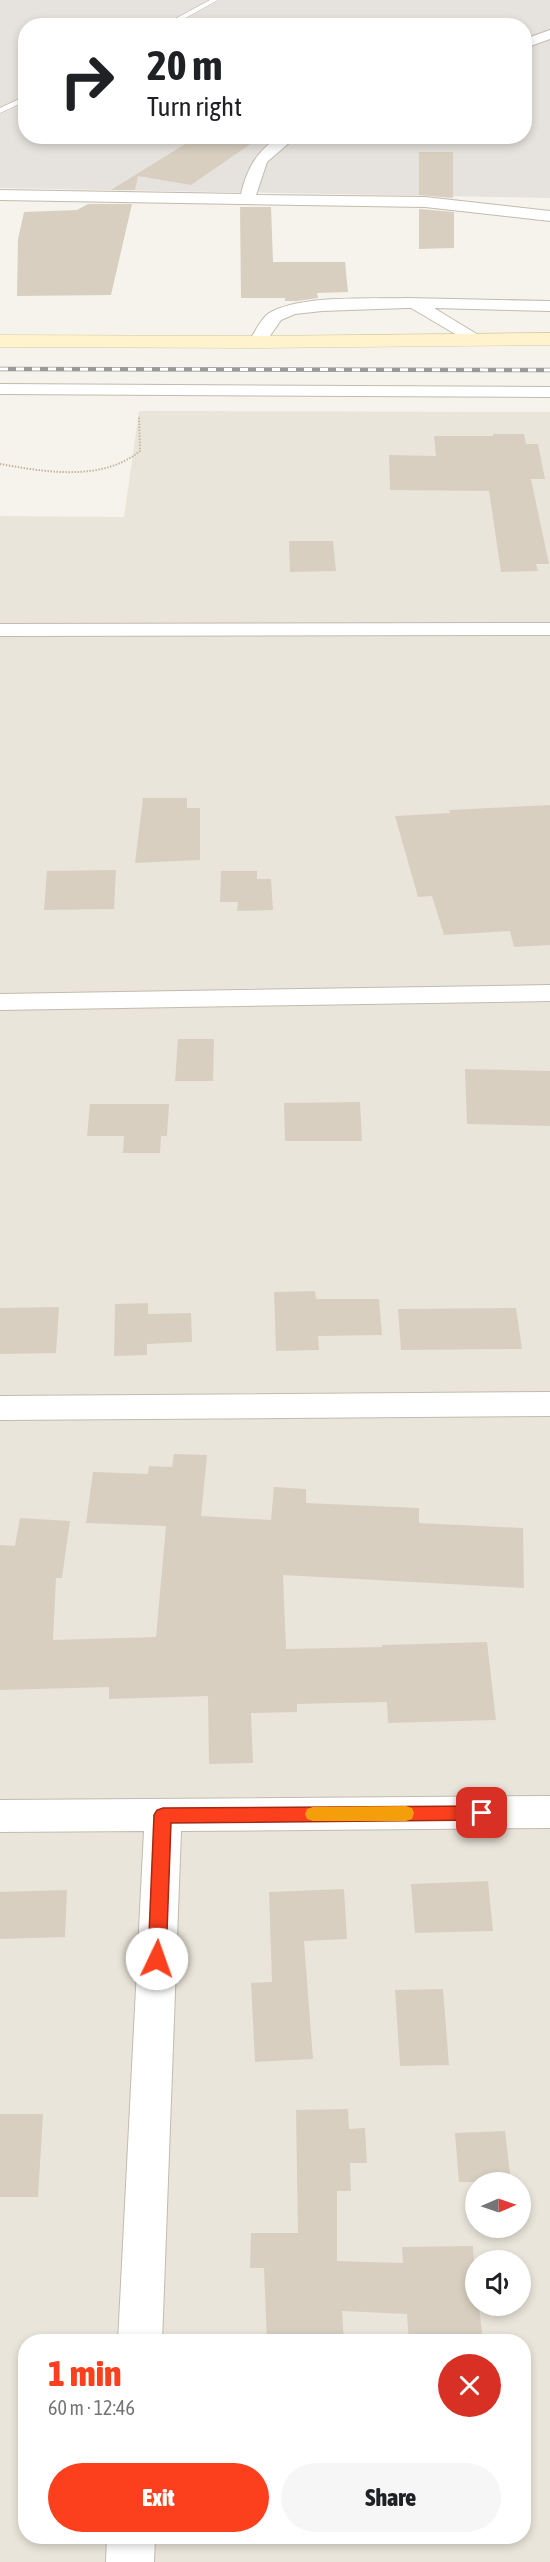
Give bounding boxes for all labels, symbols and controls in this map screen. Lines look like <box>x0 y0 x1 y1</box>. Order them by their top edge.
text: 20 m <box>147 41 222 89</box>
icon: right <box>48 42 126 120</box>
text: Turn right <box>147 91 242 122</box>
pin <box>456 1787 507 1838</box>
icon: arrive <box>465 1796 498 1829</box>
position arrow <box>125 1927 189 1991</box>
north arrow <box>465 2172 531 2238</box>
map controls <box>465 2172 531 2316</box>
button: sound <box>465 2250 531 2316</box>
text: 1 min <box>48 2352 122 2394</box>
button: close <box>438 2354 501 2417</box>
text: 60 m · 12:46 <box>48 2396 135 2419</box>
button: Exit <box>48 2463 269 2532</box>
button: Share <box>281 2463 501 2532</box>

